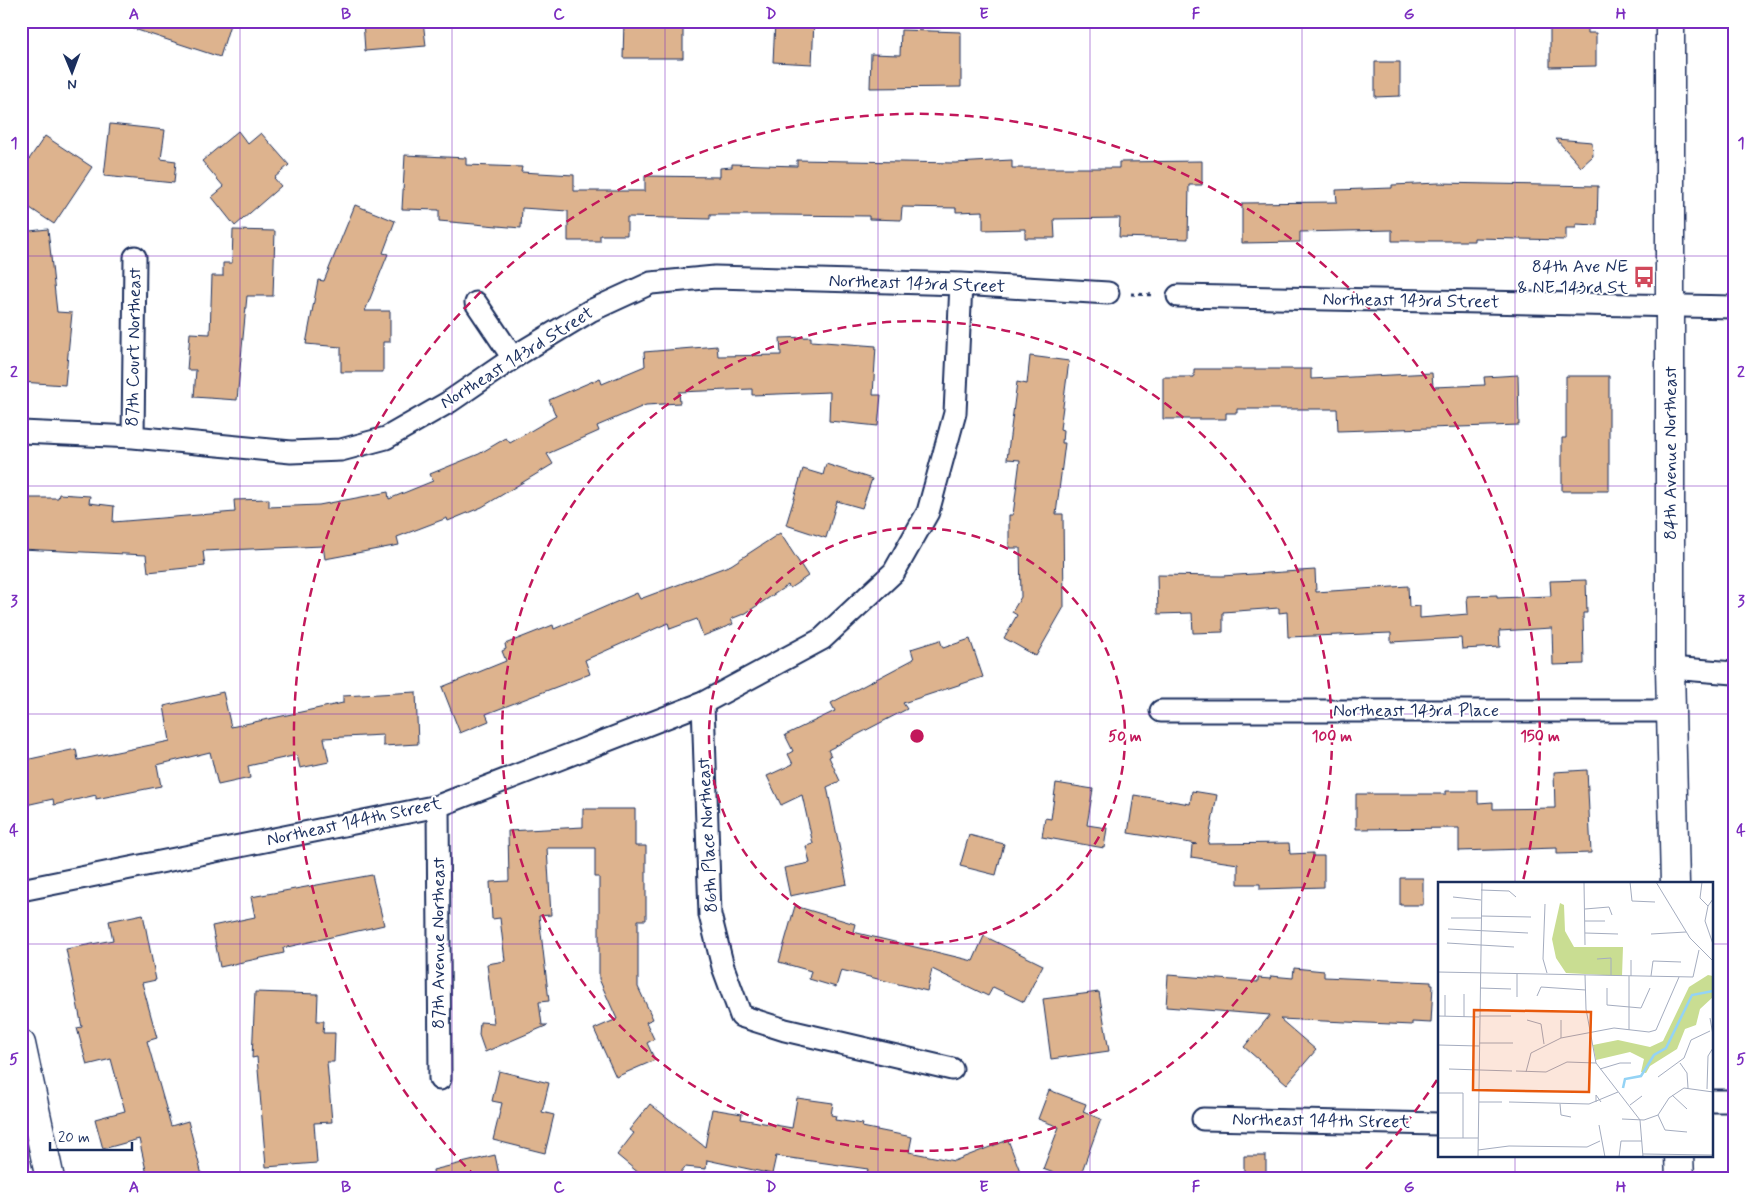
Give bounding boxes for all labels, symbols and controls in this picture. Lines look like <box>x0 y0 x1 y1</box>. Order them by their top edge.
text: A <box>129 4 139 25</box>
text: B <box>341 4 351 25</box>
text: C <box>553 4 565 25</box>
text: D <box>765 4 777 25</box>
text: E <box>979 4 989 25</box>
text: F <box>1192 4 1201 25</box>
text: G <box>1404 4 1415 25</box>
text: H <box>1616 4 1627 25</box>
north arrow <box>48 48 98 98</box>
text: N <box>67 75 77 93</box>
text: 1 <box>10 133 18 154</box>
text: 1 <box>1737 133 1745 154</box>
place label: 84th Ave NE & NE 143rd St <box>1517 255 1628 300</box>
bus stop icon: 84th Ave NE & NE 143rd St <box>1631 264 1657 290</box>
street label: 87th Court Northeast <box>121 267 147 427</box>
street label: Northeast 143rd Street <box>828 269 1006 299</box>
street label: Northeast 143rd Street <box>1322 287 1500 315</box>
street label: Northeast 143rd Street <box>436 301 598 415</box>
text: 2 <box>10 362 18 383</box>
text: 2 <box>1737 362 1745 383</box>
street label: 84th Avenue Northeast <box>1659 366 1683 540</box>
text: 3 <box>10 591 18 612</box>
text: 3 <box>1737 591 1745 612</box>
street label: Northeast 143rd Place <box>1333 699 1499 723</box>
centre of rings <box>908 727 926 745</box>
text: 50 m <box>1108 727 1142 747</box>
text: 100 m <box>1312 727 1352 747</box>
text: 150 m <box>1520 727 1560 747</box>
street label: 86th Place Northeast <box>692 756 724 913</box>
street label: Northeast 144th Street <box>265 792 444 852</box>
text: 4 <box>9 820 19 841</box>
text: 4 <box>1736 820 1746 841</box>
street label: 87th Avenue Northeast <box>427 856 451 1029</box>
inset map <box>1438 882 1712 1158</box>
text: 5 <box>9 1049 19 1070</box>
text: 5 <box>1736 1049 1746 1070</box>
street label: Northeast 144th Street <box>1232 1107 1411 1135</box>
scale bar <box>50 1120 132 1152</box>
text: 20 m <box>58 1128 90 1148</box>
text: A <box>129 1177 139 1198</box>
text: B <box>341 1177 351 1198</box>
text: C <box>553 1177 565 1198</box>
text: D <box>765 1177 777 1198</box>
text: E <box>979 1177 989 1198</box>
text: F <box>1192 1177 1201 1198</box>
text: G <box>1404 1177 1415 1198</box>
text: H <box>1616 1177 1627 1198</box>

